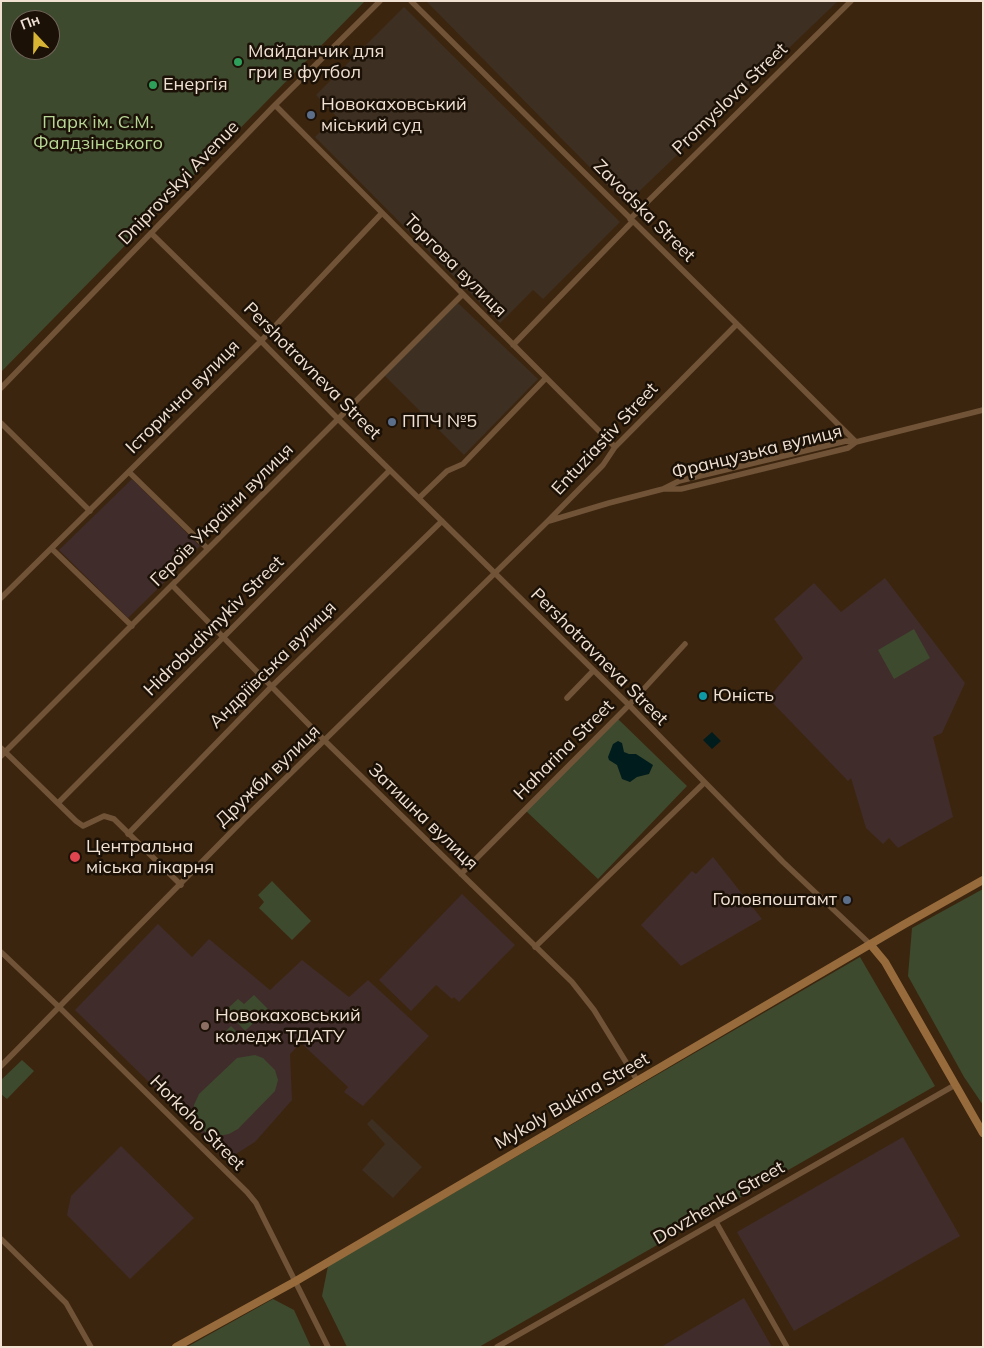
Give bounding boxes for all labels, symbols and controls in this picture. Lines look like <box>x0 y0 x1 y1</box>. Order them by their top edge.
north arrow <box>10 10 60 60</box>
text: Пн <box>18 10 42 34</box>
street label: Promyslova Street <box>668 39 792 159</box>
place label: Майданчик для гри в футбол <box>248 41 384 84</box>
marker: Майданчик для гри в футбол <box>232 56 244 68</box>
place label: Енергія <box>163 74 228 96</box>
marker: Енергія <box>147 79 159 91</box>
place label: Новокаховський міський суд <box>321 94 467 136</box>
marker: Новокаховський міський суд <box>305 109 317 121</box>
park label: Парк ім. С.М. Фалдзінського <box>33 112 163 154</box>
street label: Dniprovskyi Avenue <box>114 116 244 250</box>
street label: Zavodska Street <box>589 156 699 266</box>
street label: Торгова вулиця <box>399 210 511 322</box>
street label: Pershotravneva Street <box>239 298 385 444</box>
street label: Історична вулиця <box>122 336 244 458</box>
street label: Entuziastiv Street <box>547 378 663 500</box>
place label: ППЧ №5 <box>402 411 477 433</box>
marker: ППЧ №5 <box>386 416 398 428</box>
street label: Французька вулиця <box>670 420 844 484</box>
street label: Героїв України вулиця <box>146 439 298 591</box>
street label: Hidrobudivnykiv Street <box>140 552 288 700</box>
street label: Pershotravneva Street <box>526 584 672 730</box>
street label: Андріївська вулиця <box>205 597 341 733</box>
place label: Юність <box>713 685 774 707</box>
marker: Юність <box>697 690 709 702</box>
street label: Haharina Street <box>509 695 619 805</box>
street label: Дружби вулиця <box>211 721 325 831</box>
street label: Затишна вулиця <box>364 759 482 875</box>
place label: Центральна міська лікарня <box>86 836 214 879</box>
marker: Центральна міська лікарня <box>68 850 82 864</box>
place label: Головпоштамт <box>712 889 837 911</box>
marker: Головпоштамт <box>841 894 853 906</box>
place label: Новокаховський коледж ТДАТУ <box>215 1005 361 1048</box>
marker: Новокаховський коледж ТДАТУ <box>199 1020 211 1032</box>
street label: Mykoly Bukina Street <box>491 1048 653 1154</box>
street label: Horkoho Street <box>145 1071 249 1175</box>
street label: Dovzhenka Street <box>650 1157 788 1249</box>

